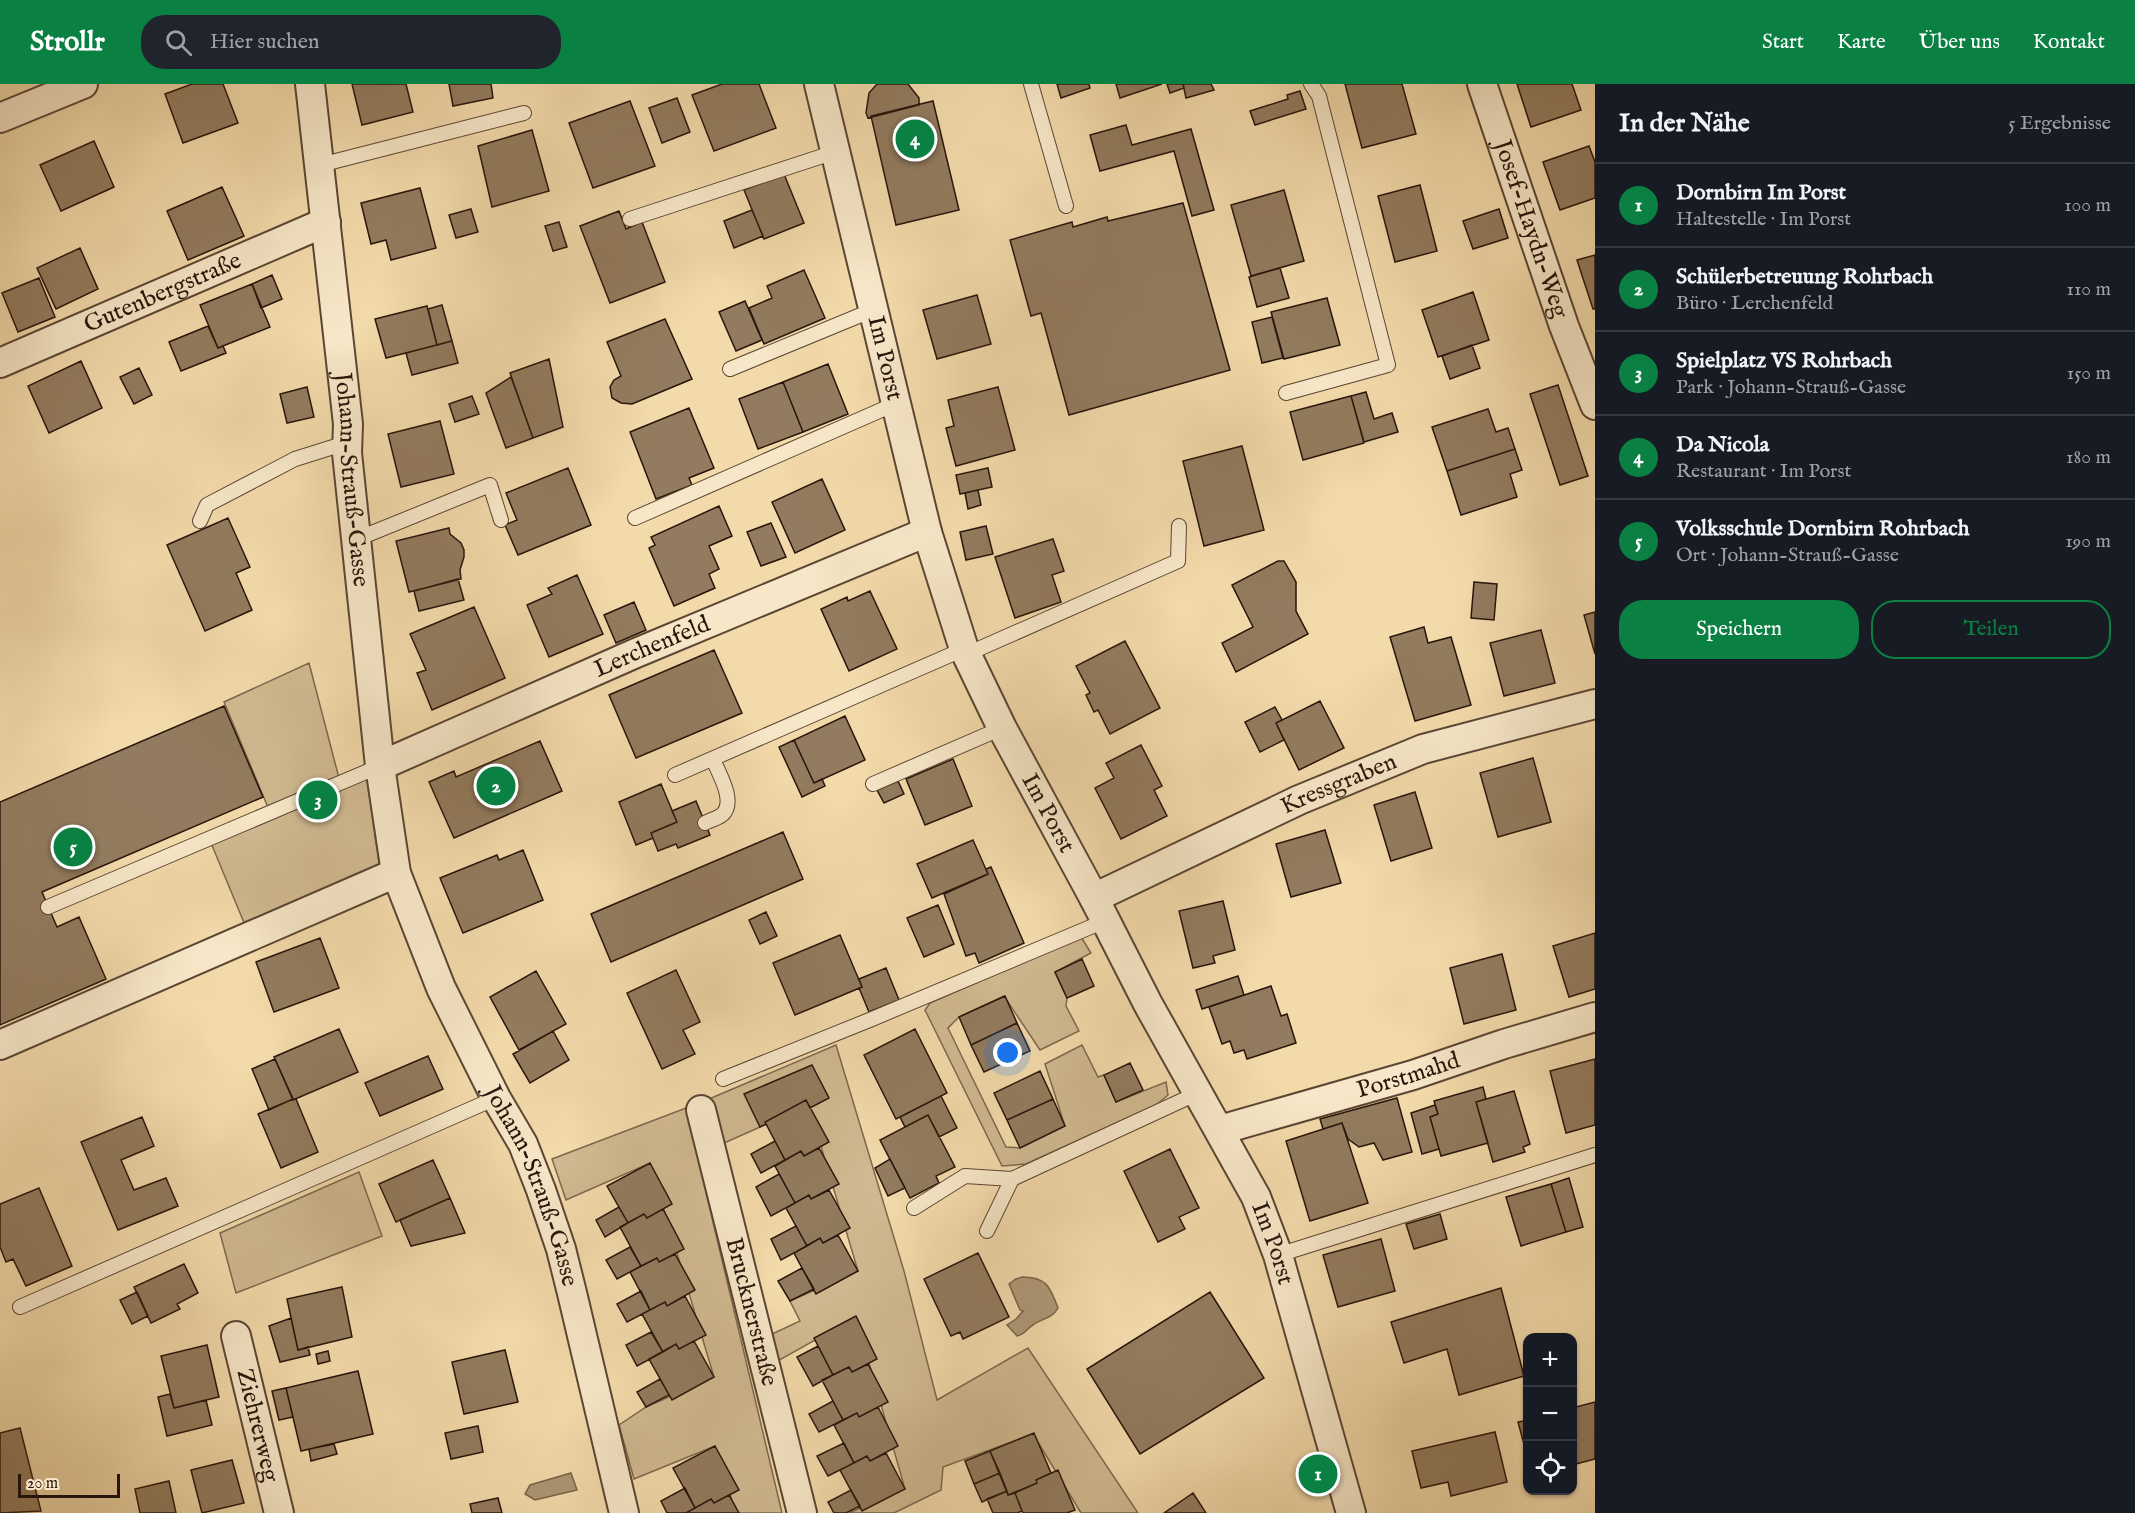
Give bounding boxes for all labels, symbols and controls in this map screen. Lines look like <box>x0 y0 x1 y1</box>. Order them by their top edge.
search box <box>141 15 561 69</box>
text: Strollr <box>30 25 105 60</box>
icon: search <box>162 26 195 59</box>
text: Hier suchen <box>210 28 320 56</box>
text: Start <box>1762 29 1804 56</box>
text: Karte <box>1837 29 1886 56</box>
text: Über uns <box>1919 29 2000 56</box>
text: Kontakt <box>2033 29 2105 56</box>
text: In der Nähe <box>1619 107 1750 140</box>
text: 5 Ergebnisse <box>2008 111 2111 136</box>
pin: 4 <box>896 116 934 162</box>
street label: Josef-Haydn-Weg <box>1486 133 1576 323</box>
text: Dornbirn Im Porst <box>1676 179 1846 207</box>
text: 1 <box>1635 193 1642 218</box>
text: 100 m <box>2064 193 2111 218</box>
text: Haltestelle · Im Porst <box>1676 207 1851 232</box>
street label: Gutenbergstraße <box>79 245 246 340</box>
text: Schülerbetreuung Rohrbach <box>1676 263 1933 291</box>
text: 2 <box>1634 277 1643 302</box>
text: 110 m <box>2067 277 2111 302</box>
text: Büro · Lerchenfeld <box>1676 291 1833 316</box>
street label: Im Porst <box>860 313 910 404</box>
text: Spielplatz VS Rohrbach <box>1676 347 1892 375</box>
text: 3 <box>1635 361 1642 386</box>
text: 150 m <box>2067 361 2111 386</box>
street label: Johann-Strauß-Gasse <box>327 368 377 588</box>
text: Park · Johann-Strauß-Gasse <box>1676 375 1906 400</box>
text: Da Nicola <box>1676 431 1769 459</box>
text: 4 <box>1634 445 1643 470</box>
text: 180 m <box>2066 445 2111 470</box>
text: Restaurant · Im Porst <box>1676 459 1851 484</box>
text: Volksschule Dornbirn Rohrbach <box>1676 515 1969 543</box>
text: 5 <box>1635 529 1642 554</box>
text: 190 m <box>2065 529 2111 554</box>
text: Ort · Johann-Strauß-Gasse <box>1676 543 1899 568</box>
button: Speichern <box>1619 600 1859 659</box>
button: Teilen <box>1871 600 2111 659</box>
street label: Lerchenfeld <box>589 608 715 685</box>
street label: Kressgraben <box>1275 746 1401 822</box>
pin: 2 <box>476 764 516 808</box>
street label: Im Porst <box>1014 768 1082 858</box>
pin: 3 <box>298 778 338 822</box>
pin: 5 <box>54 824 92 870</box>
your location <box>993 1038 1022 1067</box>
street label: Porstmahd <box>1353 1045 1464 1106</box>
street label: Johann-Strauß-Gasse <box>475 1078 585 1290</box>
street label: Im Porst <box>1244 1198 1301 1288</box>
street label: Brucknerstraße <box>718 1234 785 1389</box>
map controls <box>1523 1333 1577 1495</box>
button: + <box>1523 1333 1577 1387</box>
street label: Ziehrerweg <box>229 1366 287 1486</box>
button: − <box>1523 1387 1577 1441</box>
button: locate <box>1523 1441 1577 1495</box>
pin: 1 <box>1298 1452 1338 1496</box>
scale bar <box>18 1471 120 1498</box>
text: 20 m <box>27 1474 58 1494</box>

